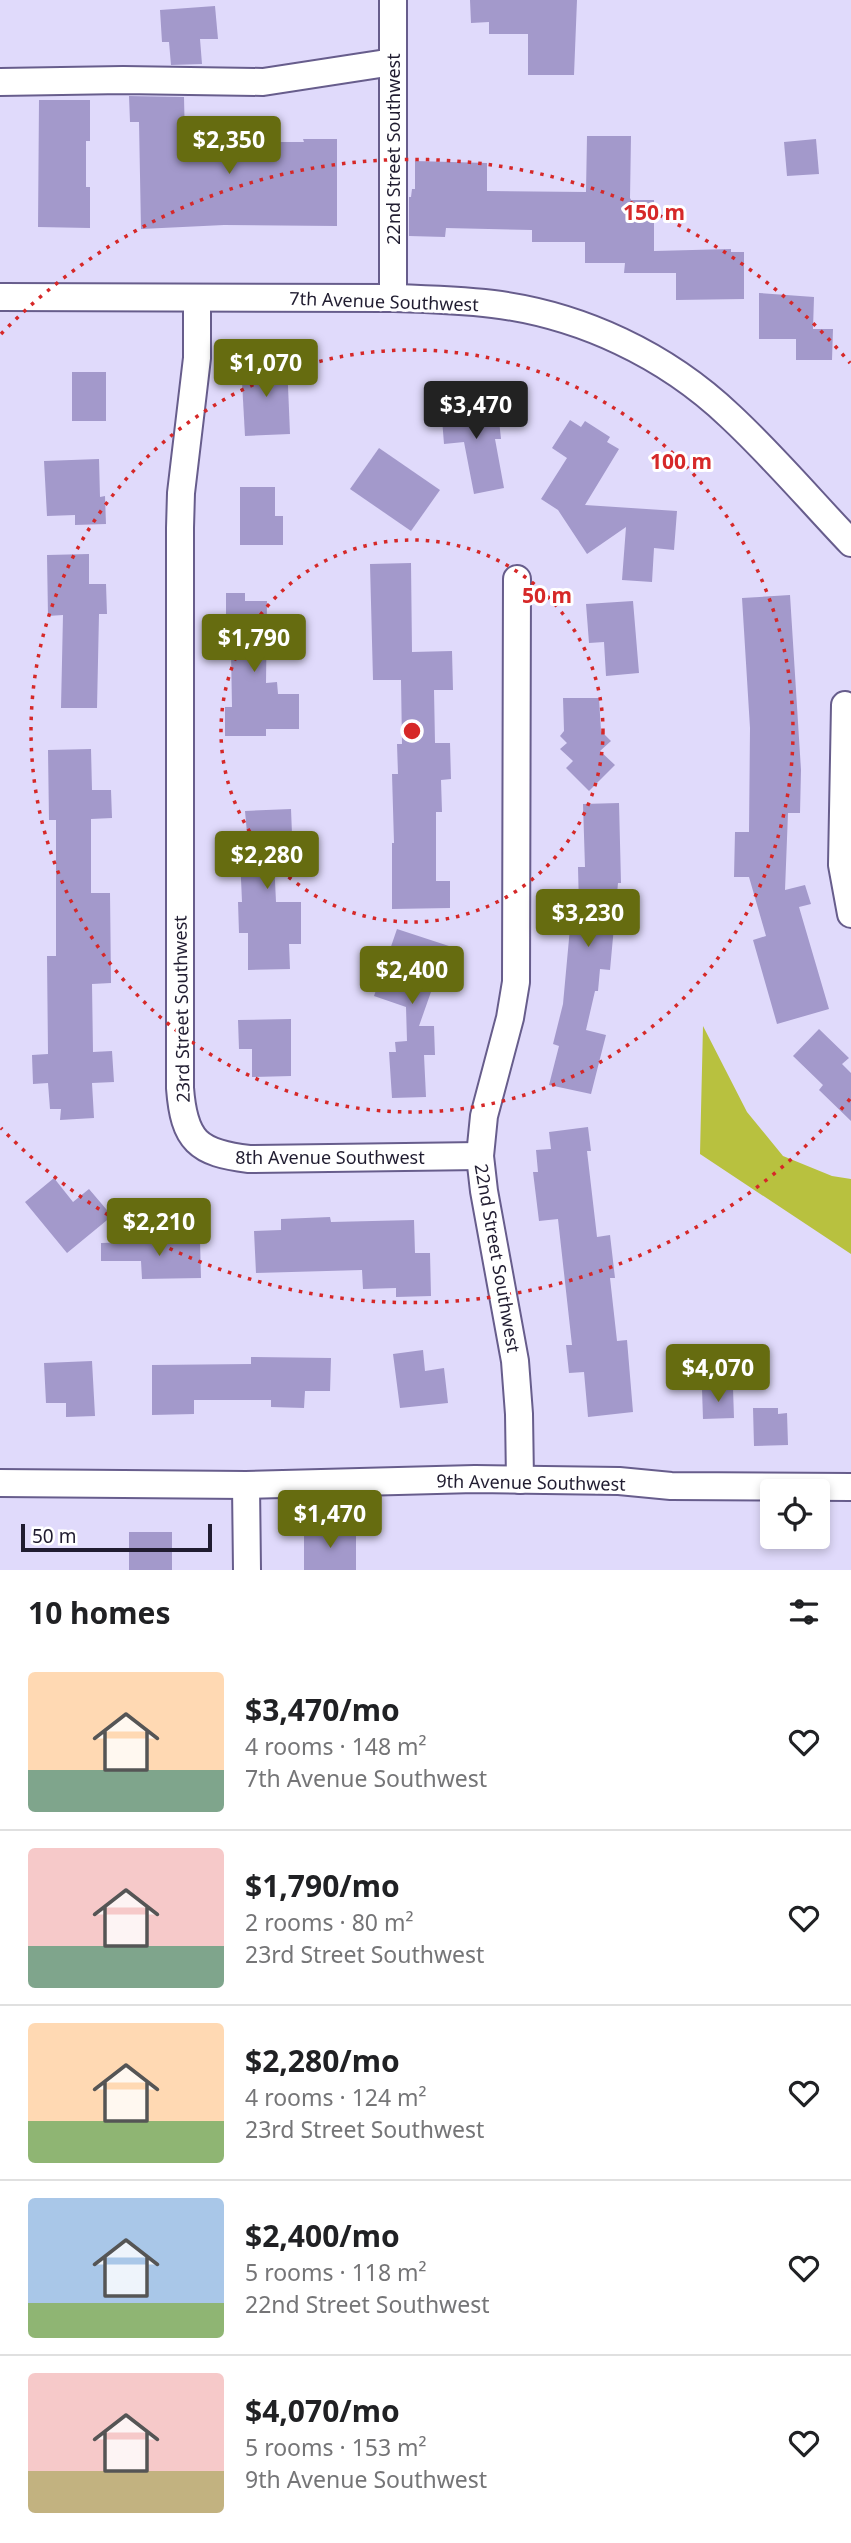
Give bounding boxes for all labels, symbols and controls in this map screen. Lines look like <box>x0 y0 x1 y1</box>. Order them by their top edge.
street label: 22nd Street Southwest <box>381 53 405 245</box>
pin: $2,350 <box>172 116 286 176</box>
text: $2,350 <box>193 123 265 155</box>
text: 150 m <box>623 198 685 226</box>
street label: 7th Avenue Southwest <box>289 286 480 316</box>
pin: $1,070 <box>209 340 323 399</box>
text: $1,070 <box>230 346 302 378</box>
pin: $3,470 <box>419 382 533 441</box>
text: $3,470 <box>440 388 512 420</box>
text: 100 m <box>650 447 712 475</box>
text: 50 m <box>522 581 572 609</box>
pin: $1,790 <box>197 614 311 674</box>
text: $1,790 <box>218 621 290 653</box>
centre of rings <box>400 719 424 743</box>
pin: $2,280 <box>210 832 324 891</box>
text: $2,280 <box>231 838 303 870</box>
pin: $3,230 <box>531 890 645 949</box>
text: $3,230 <box>552 896 624 928</box>
street label: 23rd Street Southwest <box>167 915 195 1103</box>
pin: $2,400 <box>355 946 469 1006</box>
text: $2,400 <box>376 953 448 985</box>
street label: 8th Avenue Southwest <box>235 1145 425 1169</box>
street label: 22nd Street Southwest <box>470 1162 527 1355</box>
pin: $2,210 <box>102 1198 216 1258</box>
text: $2,210 <box>123 1205 195 1237</box>
pin: $4,070 <box>661 1344 775 1404</box>
text: $4,070 <box>682 1351 754 1383</box>
street label: 9th Avenue Southwest <box>436 1468 626 1496</box>
map controls <box>760 1479 830 1549</box>
button: locate <box>760 1479 830 1549</box>
pin: $1,470 <box>273 1490 387 1550</box>
text: $1,470 <box>294 1497 366 1529</box>
scale bar <box>21 1521 212 1553</box>
text: 50 m <box>32 1523 76 1549</box>
text: 10 homes <box>28 1592 171 1633</box>
icon: filters <box>785 1593 823 1631</box>
text: $3,470/mo <box>245 1689 400 1730</box>
icon: home <box>84 1700 168 1784</box>
icon: heart <box>785 1723 823 1761</box>
text: 4 rooms · 148 m² <box>245 1730 427 1762</box>
text: 7th Avenue Southwest <box>245 1762 487 1794</box>
text: $1,790/mo <box>245 1865 400 1906</box>
icon: home <box>84 1876 168 1960</box>
icon: heart <box>785 1899 823 1937</box>
text: 2 rooms · 80 m² <box>245 1906 414 1938</box>
text: 23rd Street Southwest <box>245 1938 484 1970</box>
text: $2,280/mo <box>245 2040 400 2081</box>
icon: home <box>84 2051 168 2135</box>
icon: heart <box>785 2074 823 2112</box>
text: 4 rooms · 124 m² <box>245 2081 427 2113</box>
text: 23rd Street Southwest <box>245 2113 484 2145</box>
text: $2,400/mo <box>245 2215 400 2256</box>
icon: home <box>84 2226 168 2310</box>
icon: heart <box>785 2249 823 2287</box>
text: 5 rooms · 118 m² <box>245 2256 427 2288</box>
text: 22nd Street Southwest <box>245 2288 490 2320</box>
text: $4,070/mo <box>245 2390 400 2431</box>
icon: home <box>84 2401 168 2485</box>
icon: heart <box>785 2424 823 2462</box>
text: 5 rooms · 153 m² <box>245 2431 427 2463</box>
text: 9th Avenue Southwest <box>245 2463 487 2495</box>

